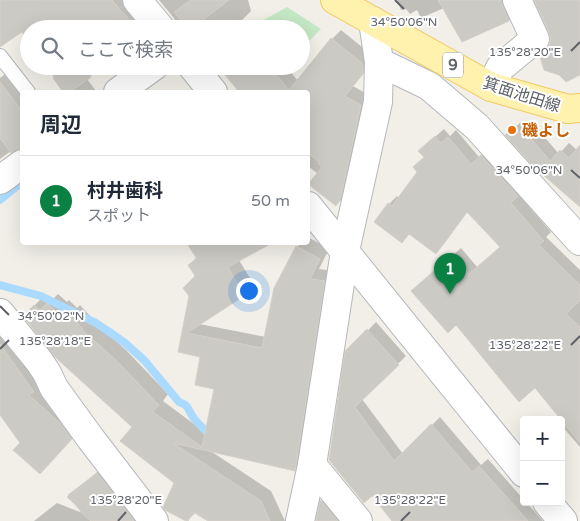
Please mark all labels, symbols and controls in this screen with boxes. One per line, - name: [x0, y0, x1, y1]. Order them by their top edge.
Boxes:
- text: 34°50'06"N: [371, 15, 438, 29]
- search box: [20, 20, 310, 75]
- icon: search: [38, 34, 66, 62]
- text: ここで検索: [78, 39, 173, 61]
- text: 135°28'20"E: [489, 45, 561, 59]
- road number: 9: [443, 52, 463, 78]
- street label: 箕面池田線: [481, 73, 563, 117]
- text: 周辺: [40, 113, 82, 138]
- place label: 磯よし: [522, 121, 570, 141]
- marker: 磯よし: [506, 124, 518, 136]
- text: 34°50'06"N: [496, 163, 563, 177]
- text: 村井歯科: [87, 180, 163, 202]
- text: 1: [51, 191, 61, 211]
- text: 50 m: [251, 191, 290, 211]
- text: スポット: [87, 206, 151, 226]
- pin: 1: [434, 253, 466, 294]
- your location: [236, 278, 262, 304]
- text: 34°50'02"N: [18, 309, 85, 323]
- text: 135°28'18"E: [19, 334, 91, 348]
- text: 135°28'22"E: [489, 338, 561, 352]
- map controls: [520, 416, 565, 506]
- button: +: [520, 416, 565, 461]
- button: −: [520, 461, 565, 506]
- text: 135°28'20"E: [90, 493, 162, 507]
- text: 135°28'22"E: [374, 493, 446, 507]

